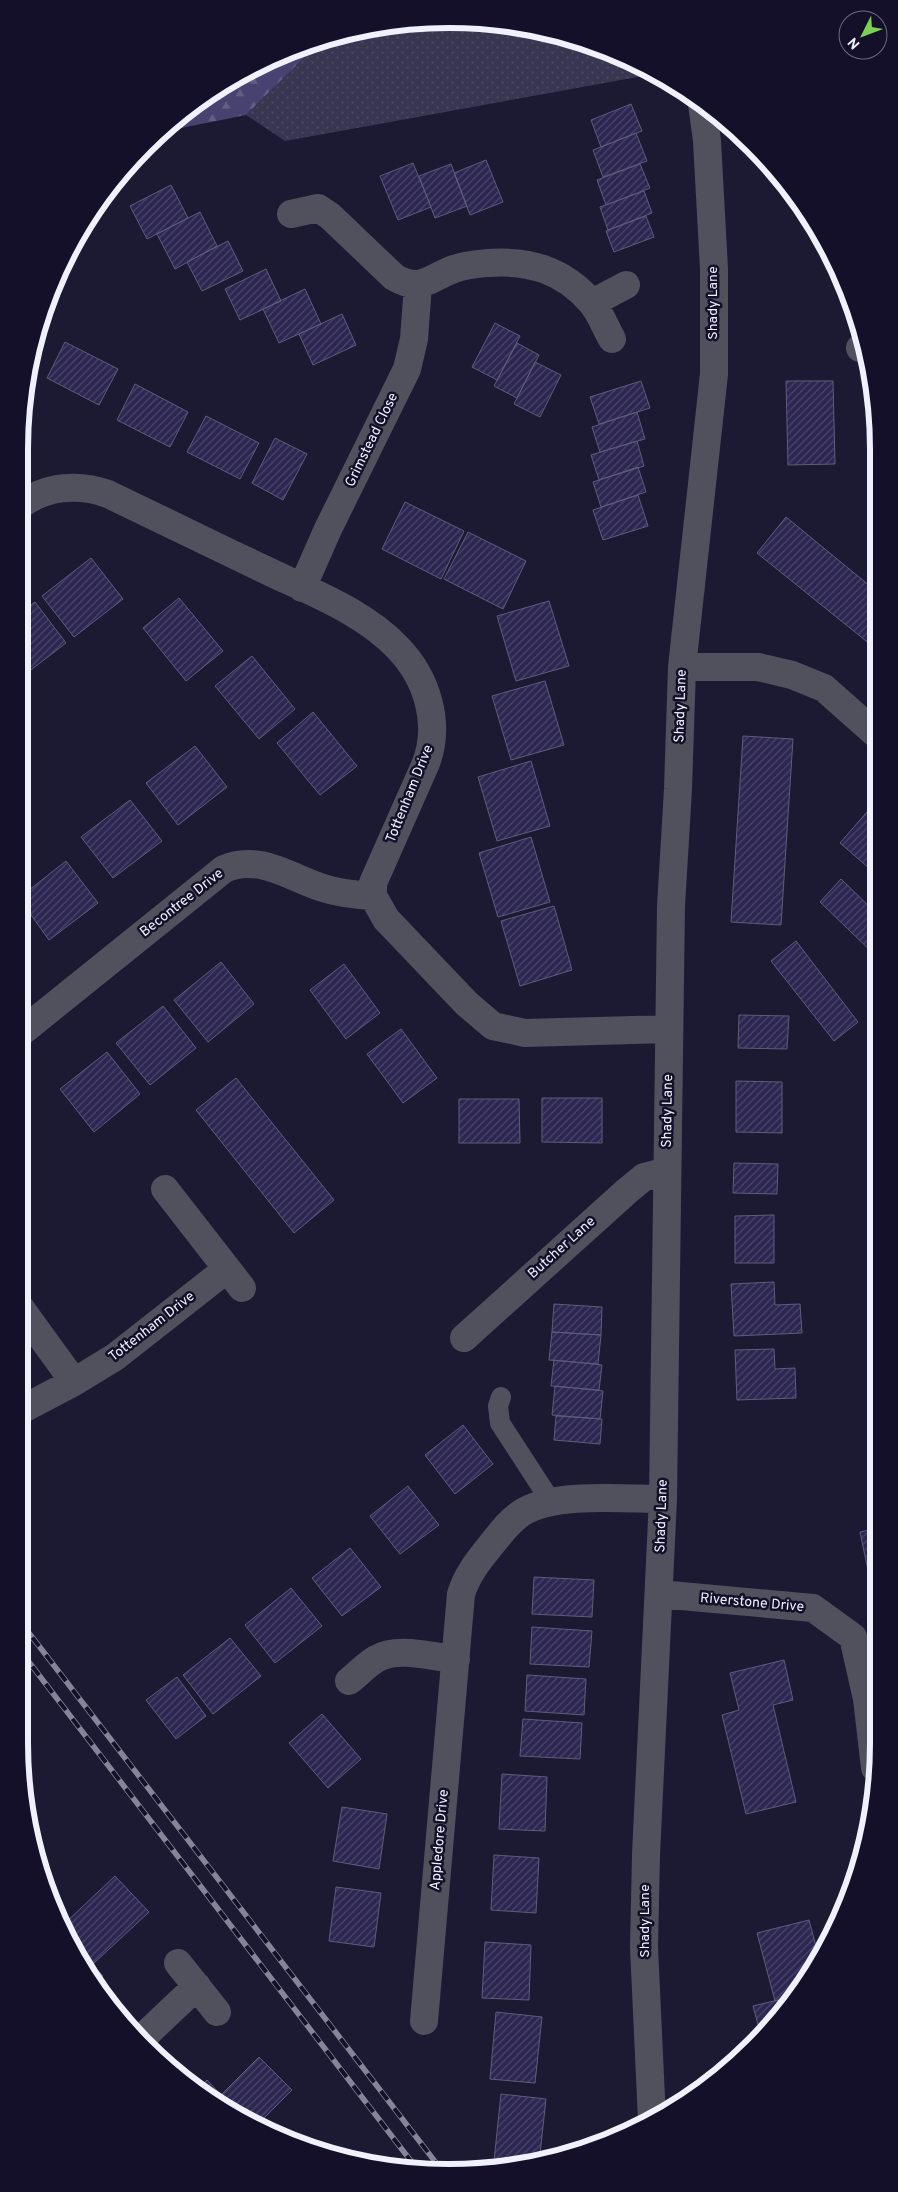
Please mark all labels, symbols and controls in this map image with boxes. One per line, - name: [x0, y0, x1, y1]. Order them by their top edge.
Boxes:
- north arrow: [838, 10, 888, 60]
- text: N: [845, 33, 864, 52]
- street label: Shady Lane: [705, 266, 722, 340]
- street label: Grimstead Close: [342, 390, 402, 490]
- street label: Shady Lane: [671, 669, 691, 743]
- street label: Tottenham Drive: [383, 743, 437, 845]
- street label: Becontree Drive: [137, 865, 227, 941]
- street label: Shady Lane: [659, 1074, 677, 1148]
- street label: Butcher Lane: [525, 1213, 599, 1283]
- street label: Tottenham Drive: [106, 1288, 198, 1366]
- street label: Shady Lane: [652, 1479, 672, 1553]
- street label: Riverstone Drive: [699, 1590, 805, 1616]
- street label: Appledore Drive: [427, 1789, 453, 1891]
- street label: Shady Lane: [637, 1884, 654, 1958]

